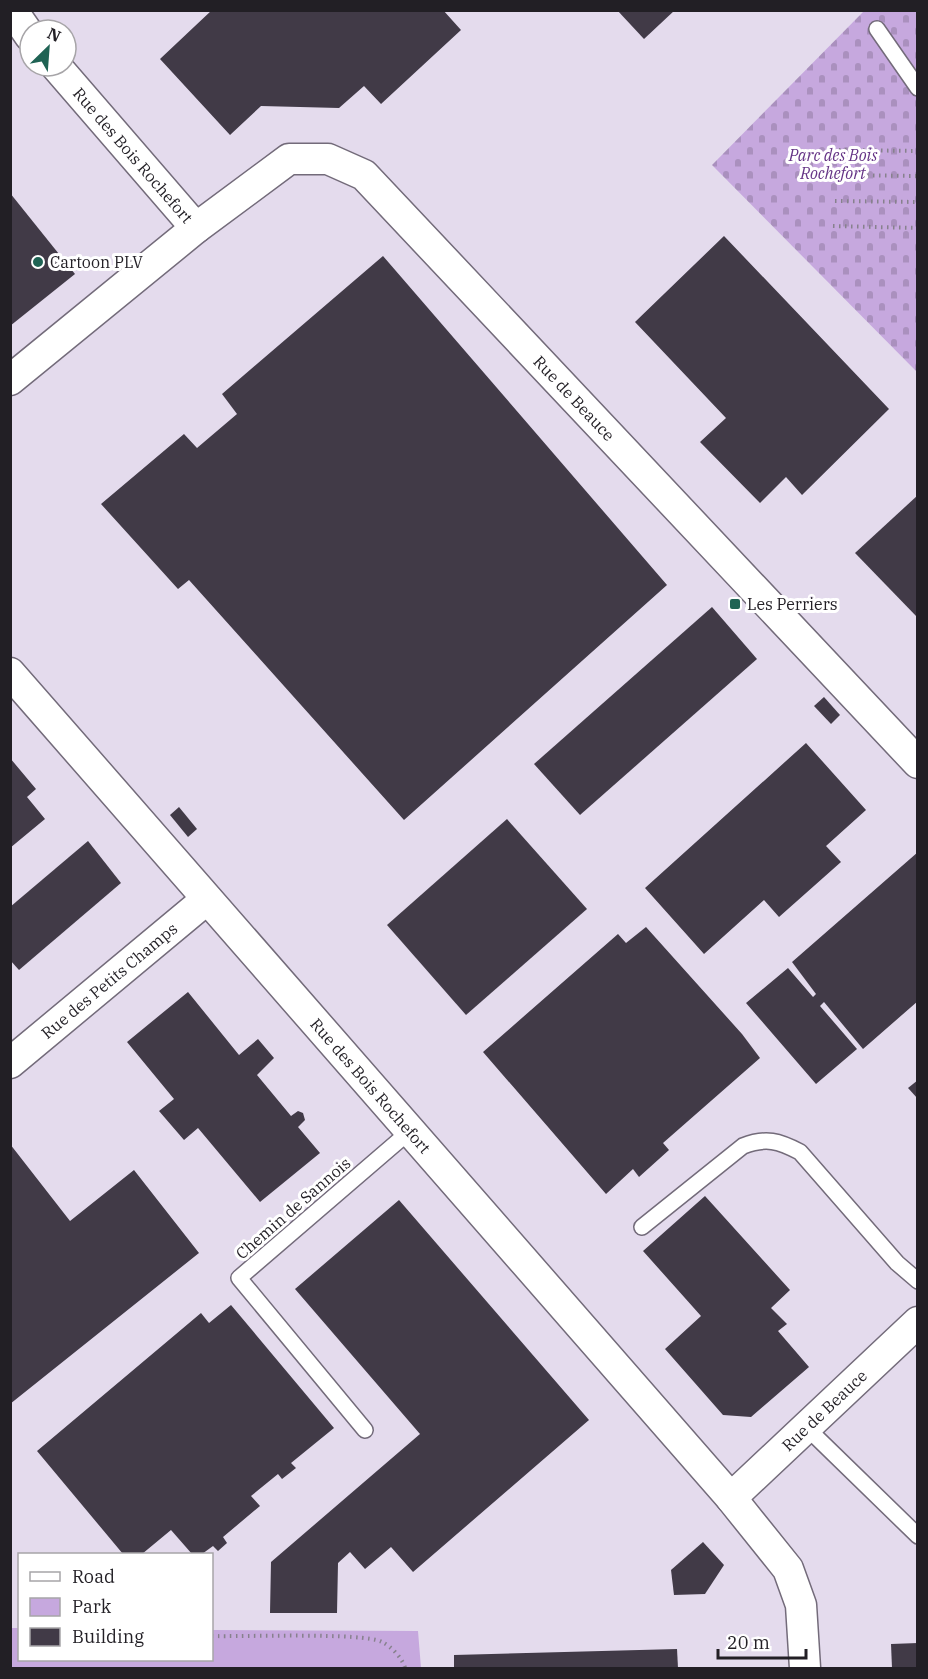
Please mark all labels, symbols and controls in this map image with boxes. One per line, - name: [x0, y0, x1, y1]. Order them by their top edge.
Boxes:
- north arrow: [18, 18, 78, 78]
- text: N: [44, 23, 64, 46]
- street label: Rue des Bois Rochefort: [69, 83, 197, 228]
- park label: Parc des Bois Rochefort: [788, 145, 877, 183]
- place label: Cartoon PLV: [50, 252, 143, 272]
- marker: Cartoon PLV: [31, 255, 45, 269]
- street label: Rue de Beauce: [529, 351, 619, 445]
- place label: Les Perriers: [747, 594, 838, 614]
- marker: Les Perriers: [728, 597, 742, 611]
- street label: Rue des Petits Champs: [37, 918, 181, 1043]
- street label: Rue des Bois Rochefort: [306, 1014, 435, 1158]
- street label: Chemin de Sannois: [231, 1153, 355, 1263]
- street label: Rue de Beauce: [777, 1365, 871, 1455]
- legend: [18, 1553, 213, 1661]
- text: Road: [72, 1565, 115, 1588]
- text: Park: [72, 1595, 112, 1618]
- scale bar: [718, 1622, 806, 1660]
- text: Building: [72, 1625, 144, 1648]
- text: 20 m: [727, 1631, 770, 1654]

